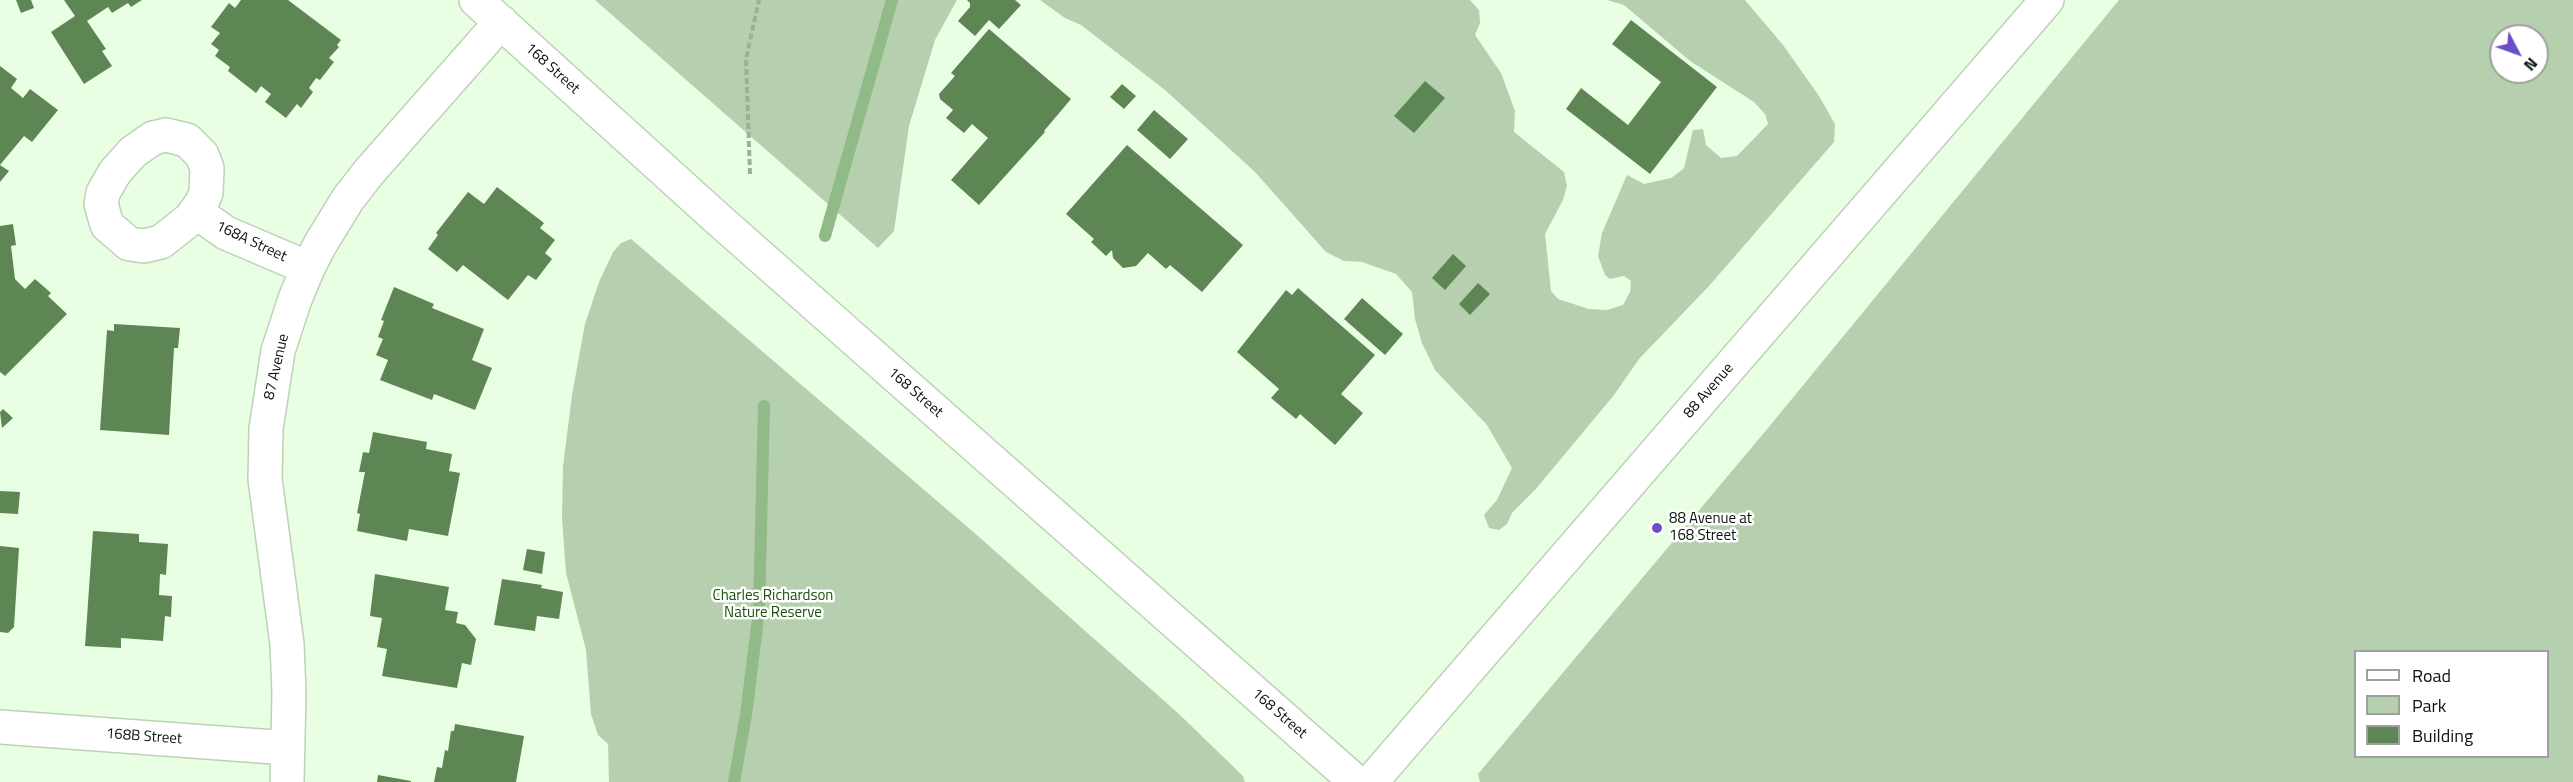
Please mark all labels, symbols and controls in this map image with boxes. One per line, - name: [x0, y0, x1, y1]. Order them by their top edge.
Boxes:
- north arrow: [2489, 24, 2549, 84]
- street label: 168 Street: [521, 40, 583, 98]
- text: N: [2518, 52, 2544, 77]
- street label: 168A Street: [213, 218, 289, 266]
- street label: 87 Avenue: [261, 332, 293, 402]
- street label: 88 Avenue: [1680, 360, 1738, 422]
- street label: 168 Street: [884, 364, 946, 422]
- place label: 88 Avenue at 168 Street: [1669, 510, 1752, 545]
- marker: 88 Avenue at 168 Street: [1650, 521, 1664, 535]
- park label: Charles Richardson Nature Reserve: [713, 587, 833, 622]
- legend: [2354, 650, 2549, 758]
- text: Road: [2412, 662, 2451, 689]
- street label: 168 Street: [1248, 685, 1310, 743]
- text: Park: [2412, 692, 2446, 719]
- text: Building: [2412, 722, 2473, 749]
- street label: 168B Street: [105, 725, 183, 749]

